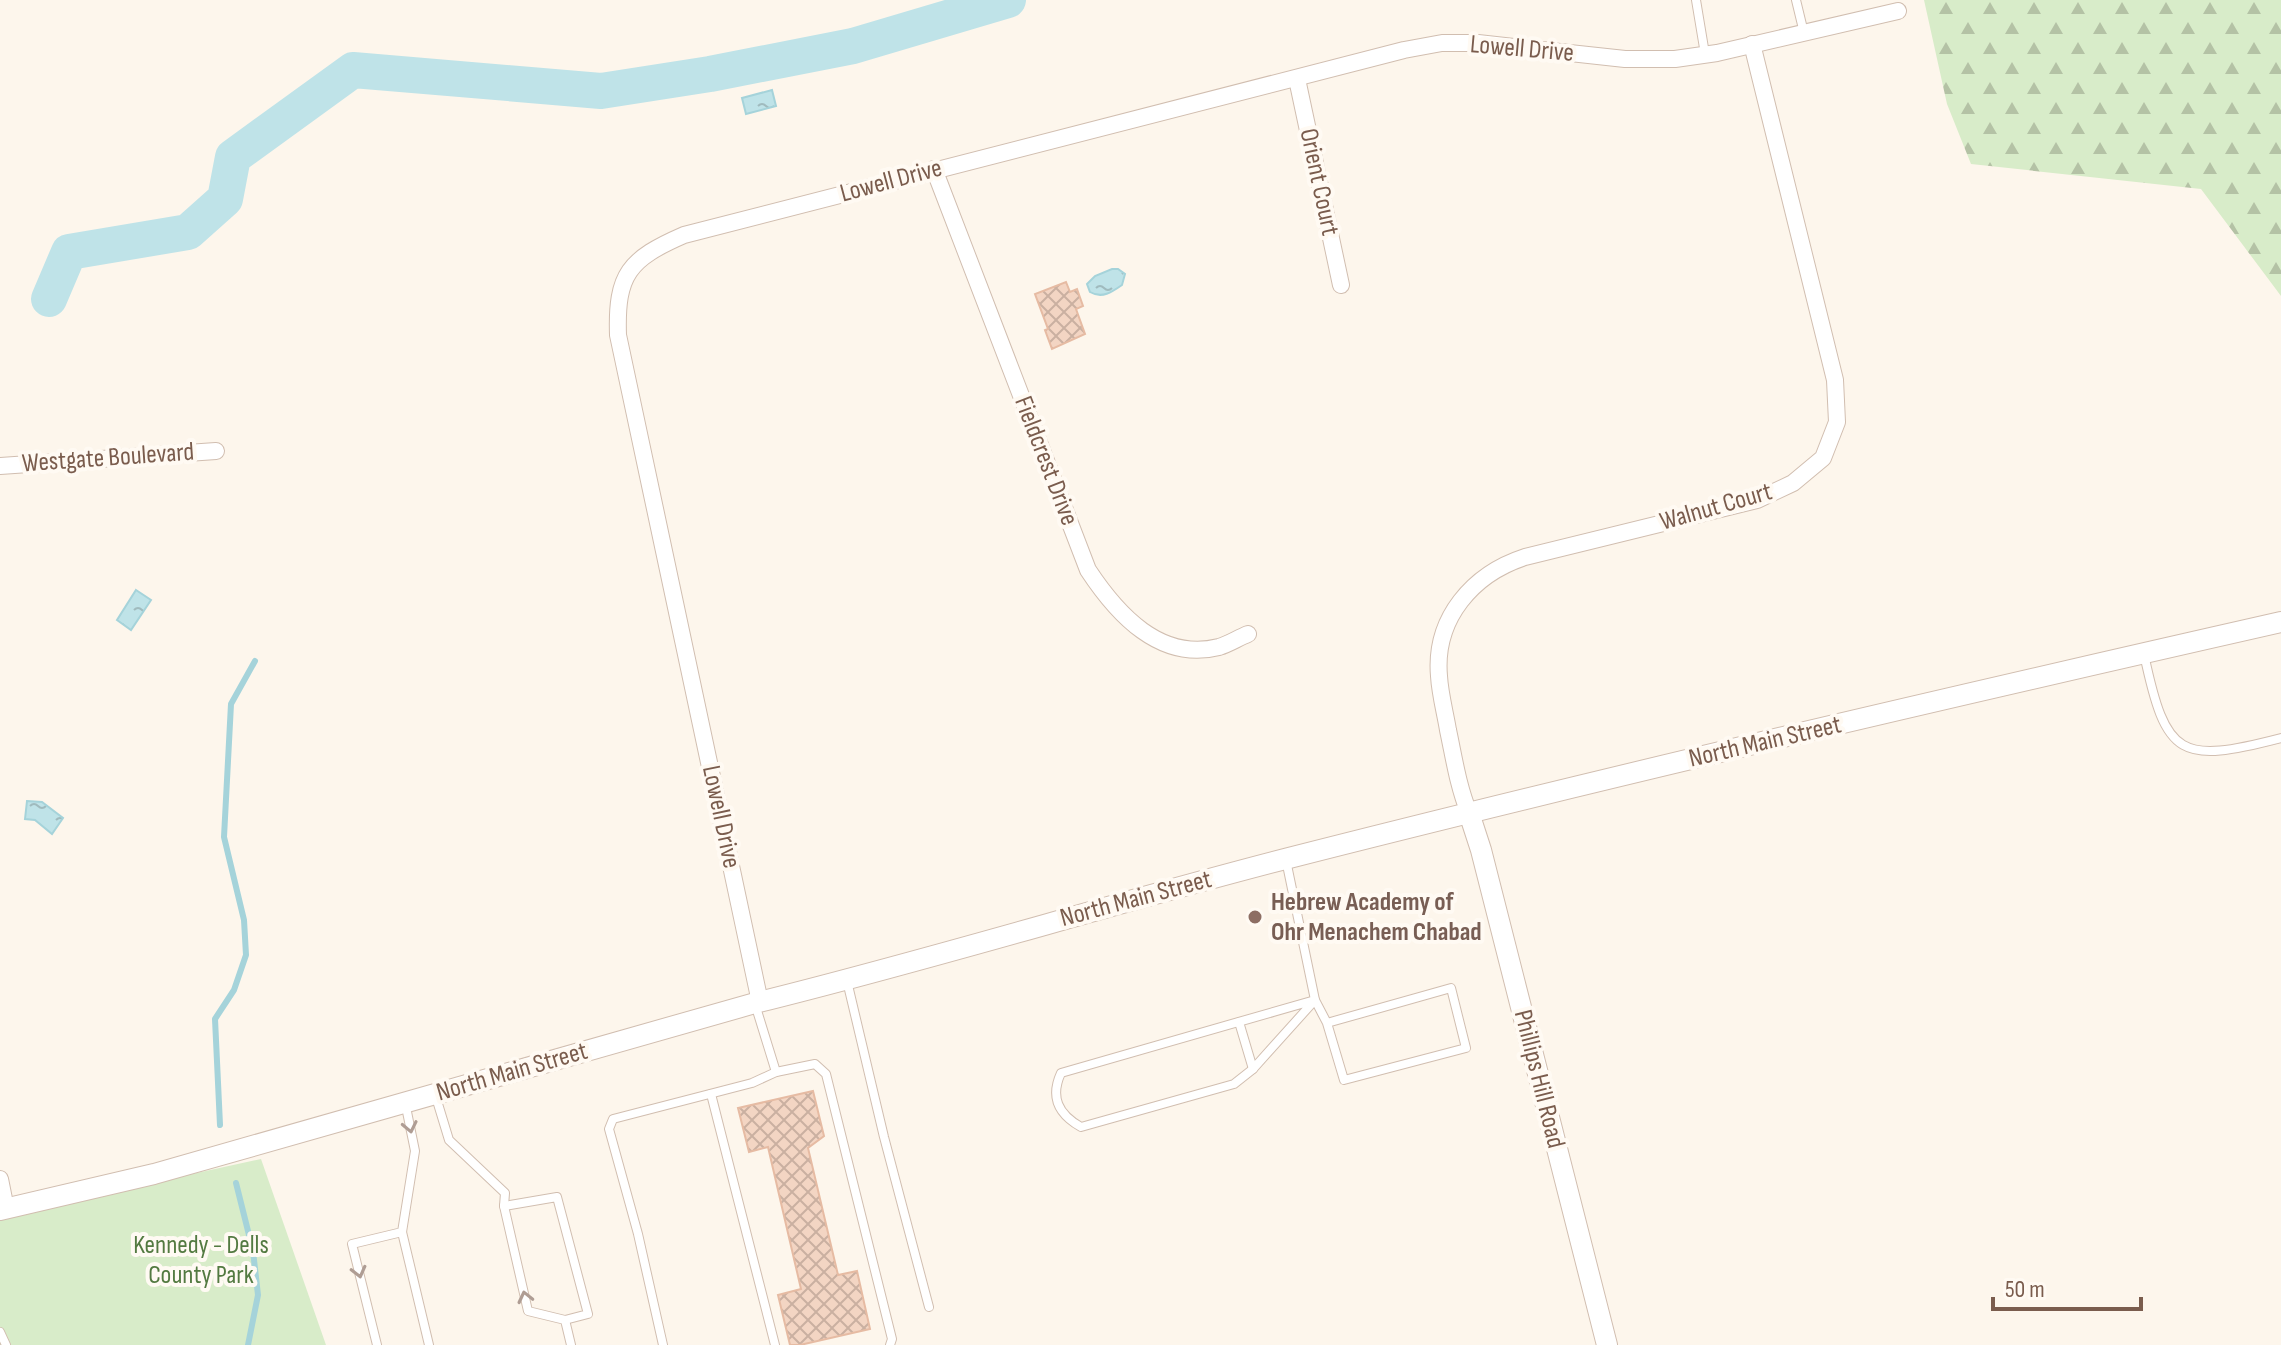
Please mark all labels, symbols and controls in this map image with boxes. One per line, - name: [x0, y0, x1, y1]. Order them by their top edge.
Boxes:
- street label: Lowell Drive: [1469, 29, 1575, 69]
- street label: Orient Court: [1293, 126, 1345, 238]
- street label: Lowell Drive: [837, 153, 945, 209]
- street label: Fieldcrest Drive: [1007, 392, 1085, 530]
- street label: Westgate Boulevard: [21, 437, 195, 479]
- street label: Walnut Court: [1657, 476, 1776, 538]
- street label: North Main Street: [1686, 709, 1844, 775]
- street label: Lowell Drive: [695, 763, 747, 871]
- street label: North Main Street: [1057, 864, 1215, 934]
- place label: Hebrew Academy of Ohr Menachem Chabad: [1271, 887, 1482, 948]
- marker: Hebrew Academy of Ohr Menachem Chabad: [1246, 908, 1264, 926]
- street label: Phillips Hill Road: [1507, 1007, 1571, 1151]
- street label: North Main Street: [433, 1036, 591, 1108]
- one-way arrow: [401, 1119, 418, 1133]
- park label: Kennedy - Dells County Park: [133, 1230, 269, 1291]
- scale bar: [1993, 1261, 2141, 1311]
- one-way arrow: [350, 1264, 367, 1278]
- text: 50 m: [2005, 1275, 2045, 1304]
- one-way arrow: [517, 1291, 534, 1304]

